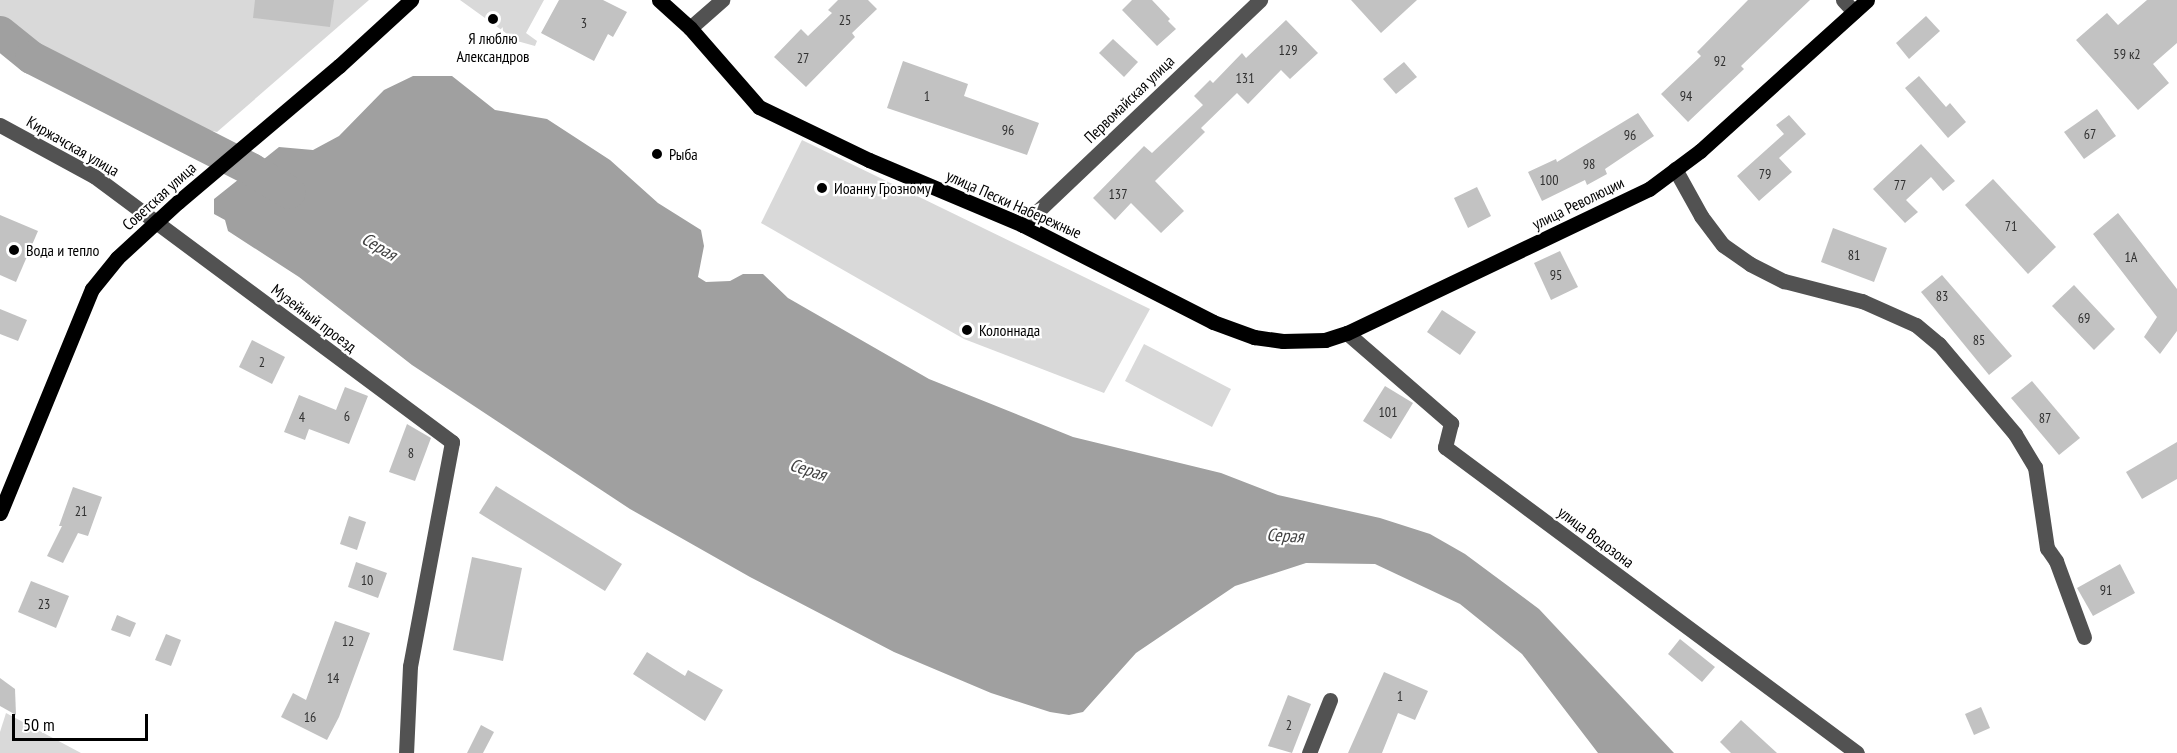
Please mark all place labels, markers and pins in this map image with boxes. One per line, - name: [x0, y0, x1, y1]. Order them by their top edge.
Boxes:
- marker: Я люблю Александров: [486, 12, 500, 26]
- place label: Я люблю Александров: [456, 28, 530, 66]
- place label: Рыба: [669, 144, 698, 164]
- marker: Рыба: [650, 147, 664, 161]
- place label: Иоанну Грозному: [834, 178, 931, 198]
- marker: Иоанну Грозному: [815, 181, 829, 195]
- place label: Вода и тепло: [26, 240, 100, 260]
- marker: Вода и тепло: [7, 243, 21, 257]
- place label: Колоннада: [979, 320, 1040, 340]
- marker: Колоннада: [960, 323, 974, 337]

